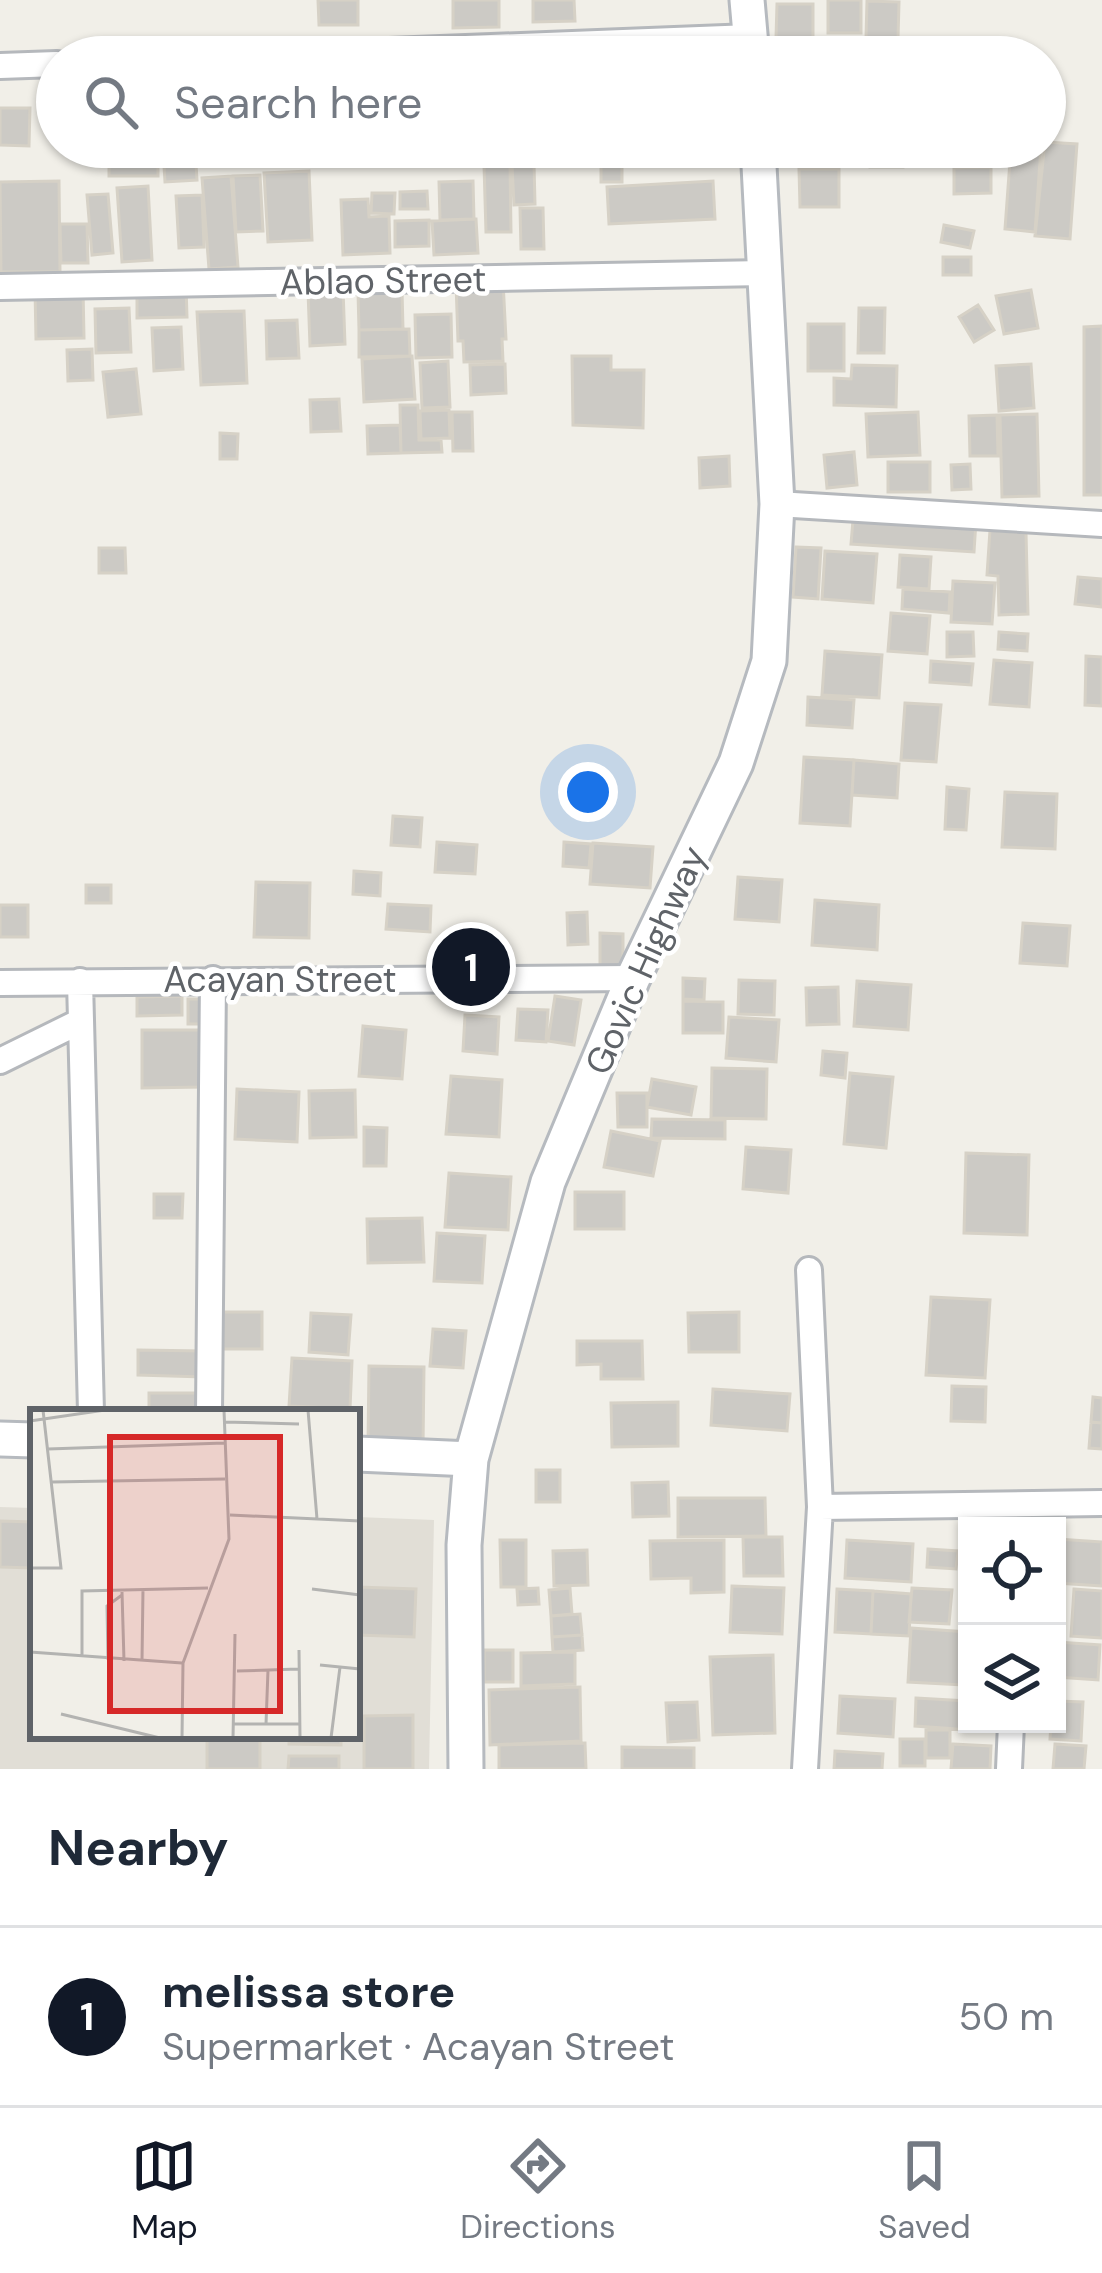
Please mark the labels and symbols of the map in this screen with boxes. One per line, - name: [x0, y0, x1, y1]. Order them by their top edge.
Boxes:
- street label: Ablao Street: [279, 255, 487, 306]
- your location: [558, 762, 618, 822]
- street label: Govic Highway: [574, 839, 717, 1082]
- pin: 1: [432, 922, 510, 1012]
- street label: Acayan Street: [163, 956, 397, 1003]
- inset map: [30, 1409, 360, 1739]

